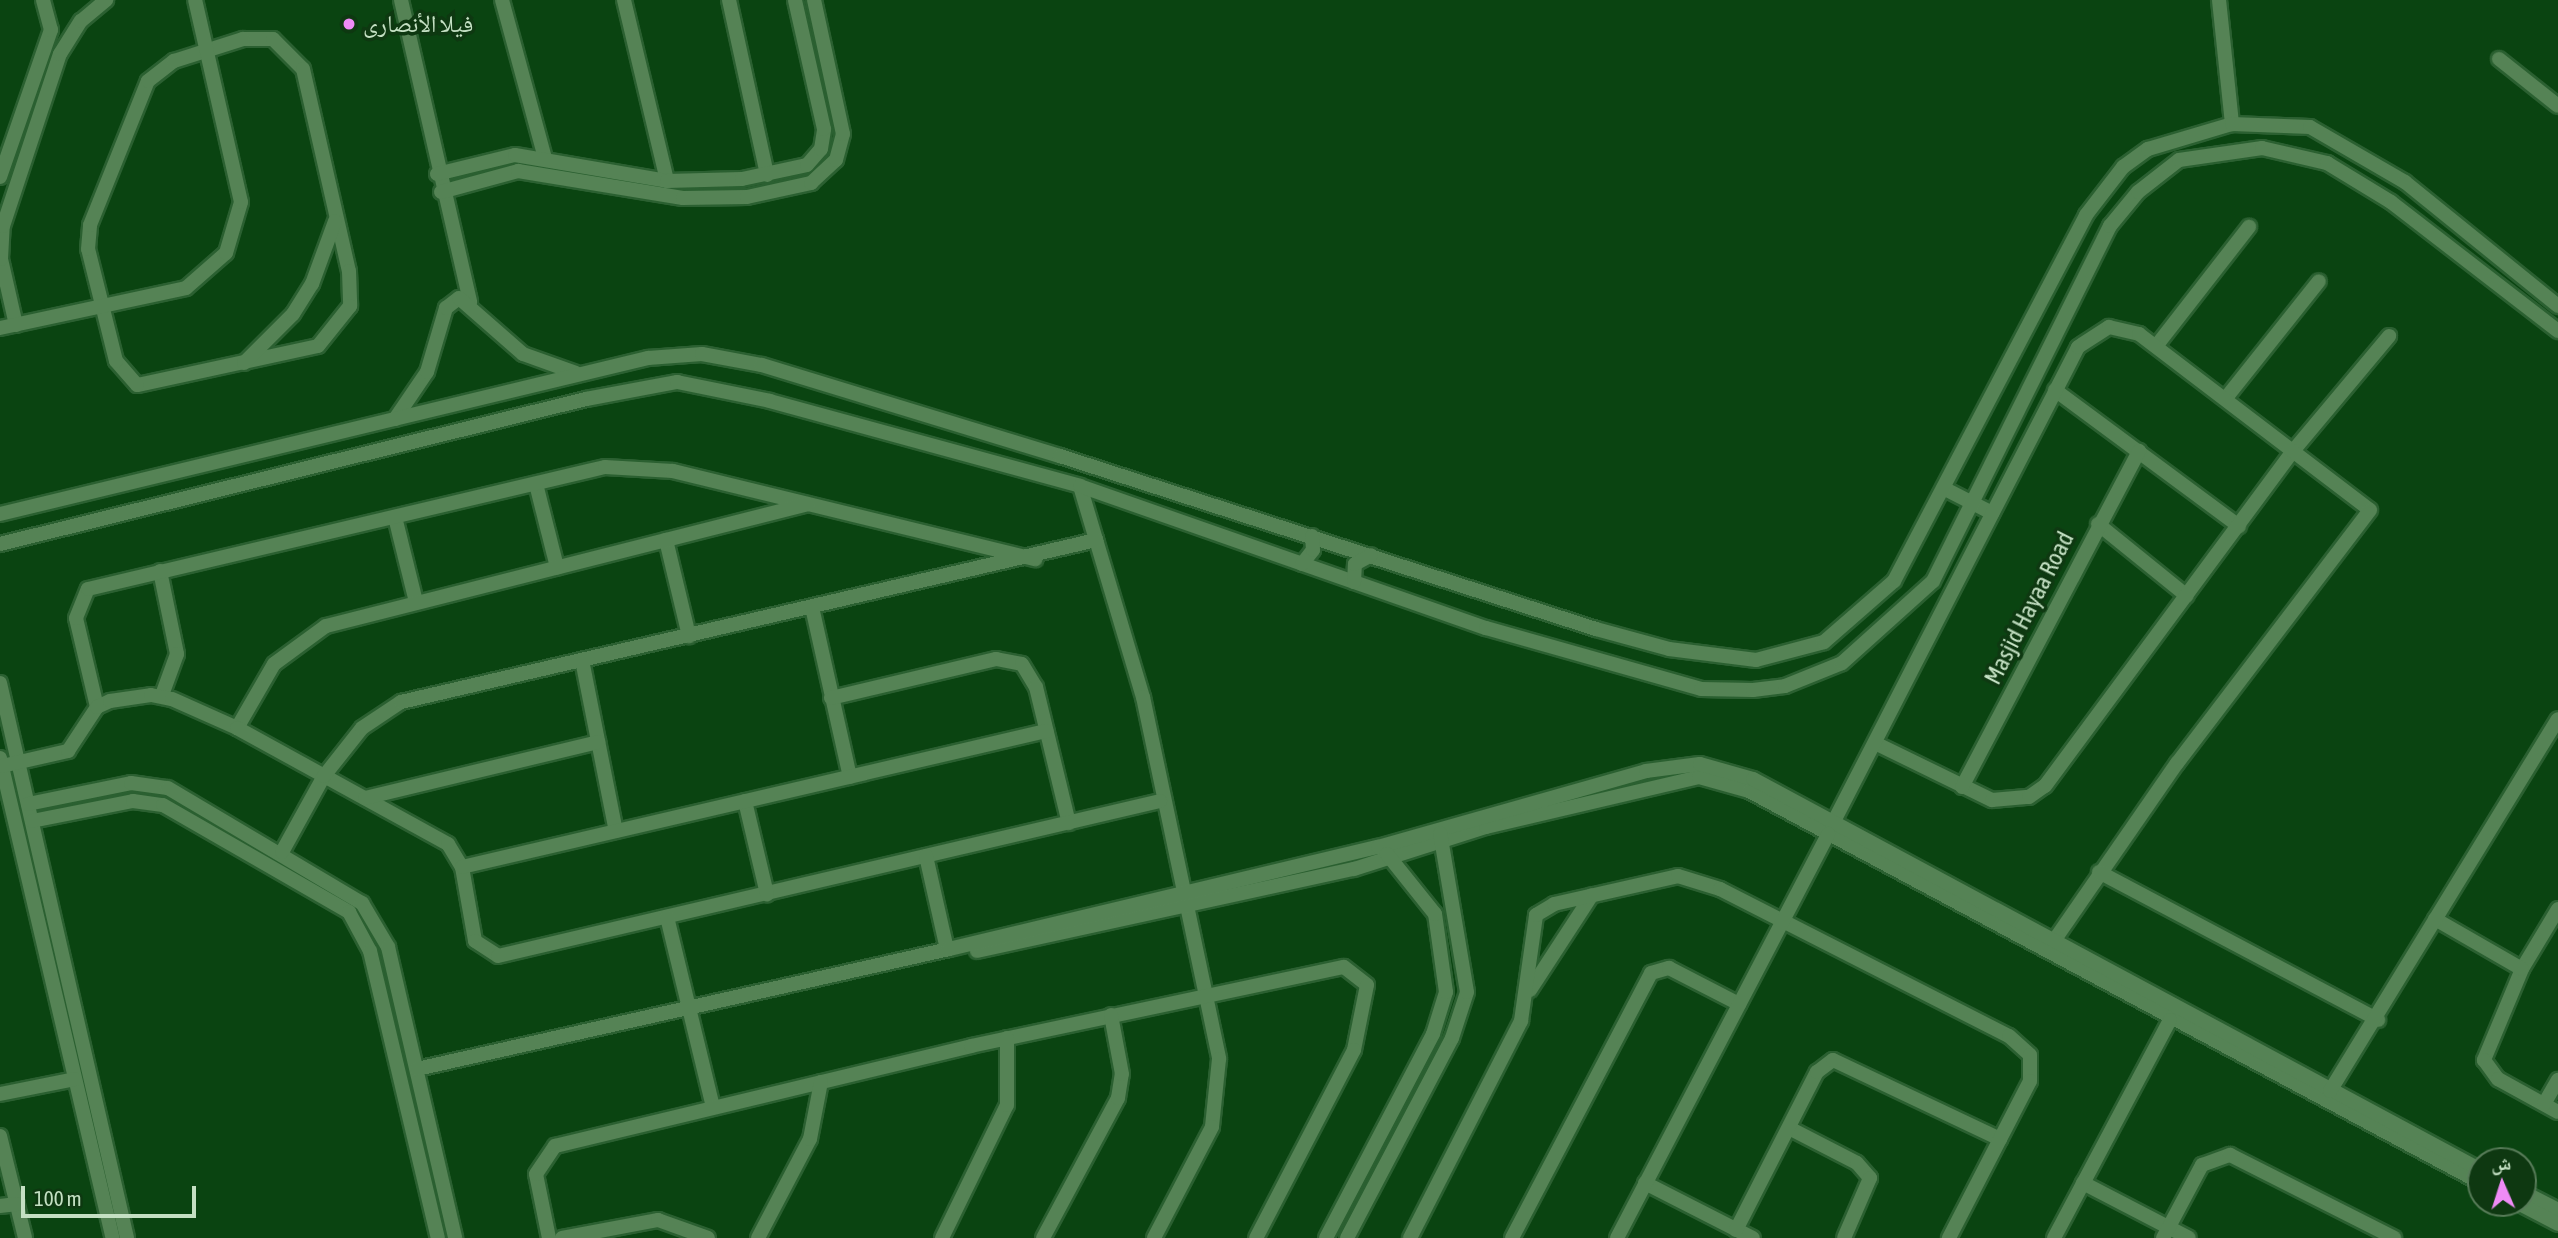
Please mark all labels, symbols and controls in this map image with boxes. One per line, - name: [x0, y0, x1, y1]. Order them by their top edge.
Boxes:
- place label: فيلا الأنصارى: [363, 10, 473, 38]
- marker: فيلا الأنصارى: [341, 16, 357, 32]
- street label: Masjid Hayaa Road: [1978, 527, 2080, 689]
- north arrow: [2467, 1147, 2537, 1217]
- text: ش: [2490, 1152, 2512, 1175]
- scale bar: [24, 1172, 200, 1216]
- text: 100 m: [34, 1186, 82, 1210]

